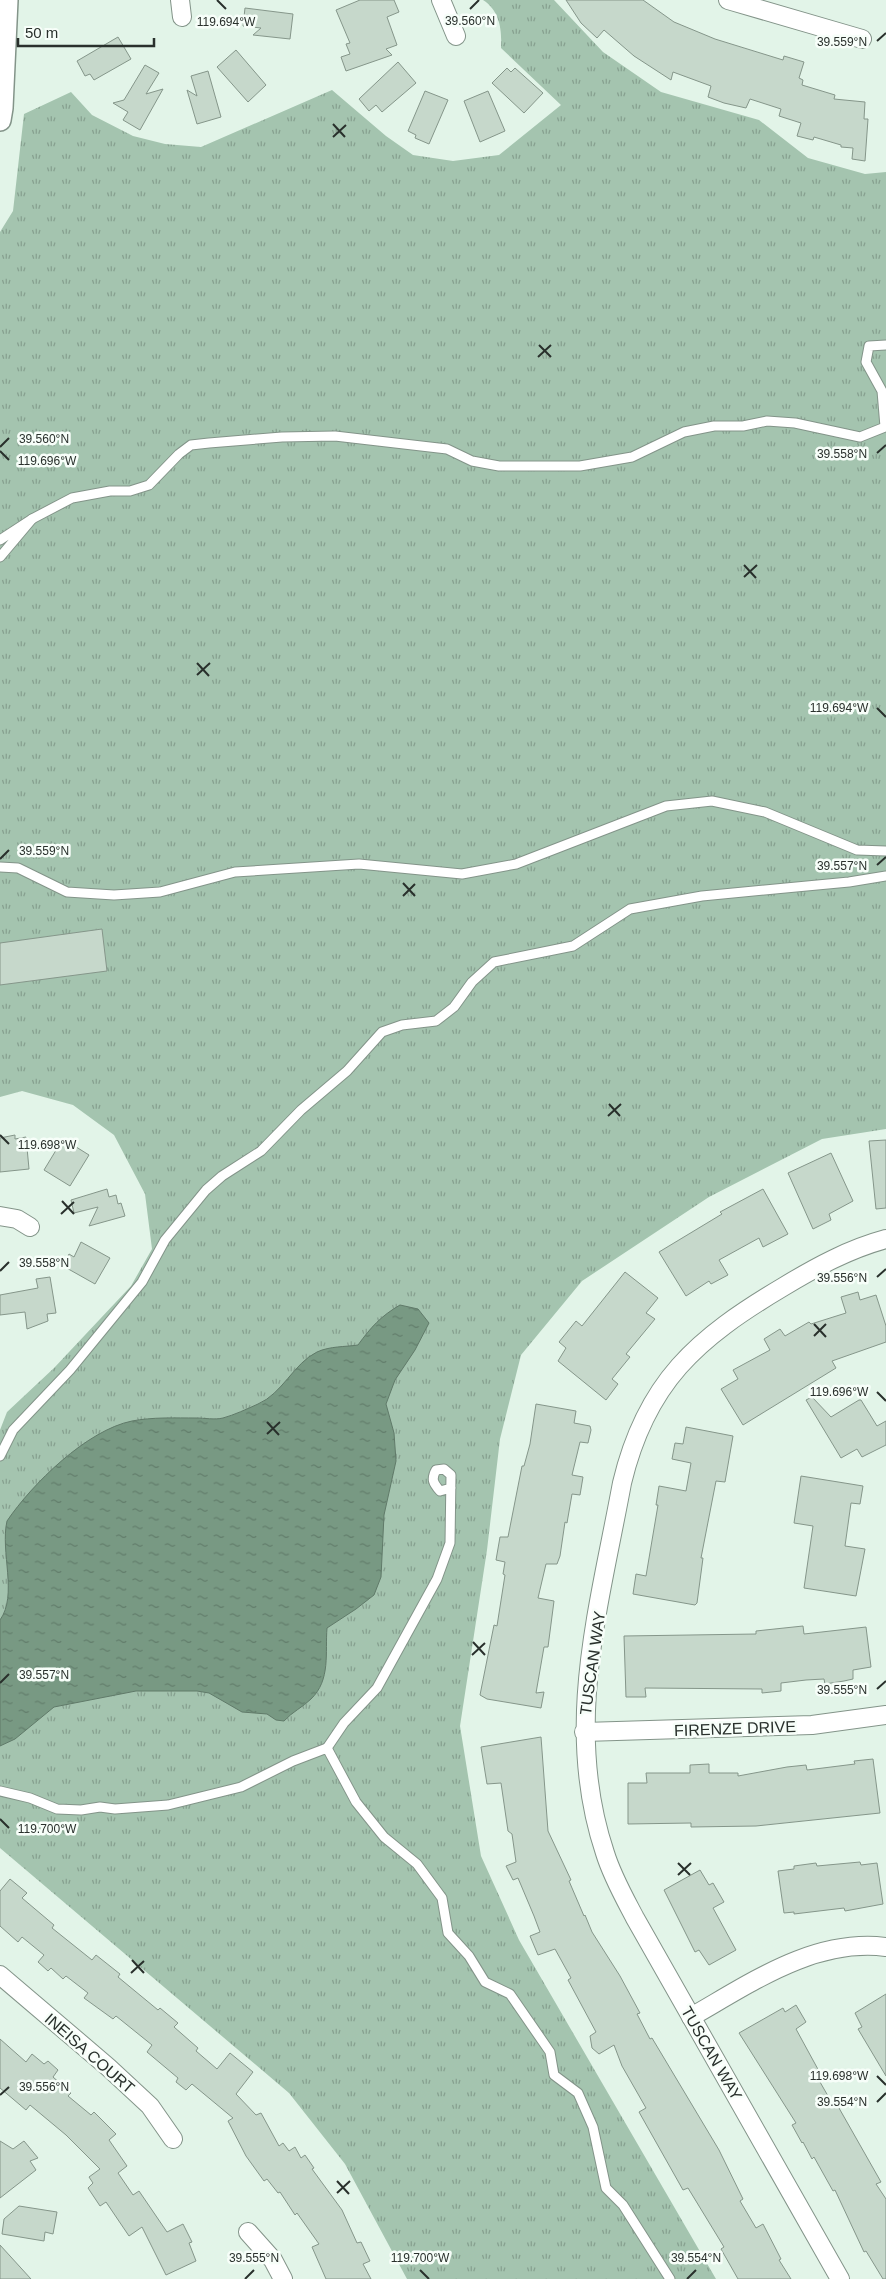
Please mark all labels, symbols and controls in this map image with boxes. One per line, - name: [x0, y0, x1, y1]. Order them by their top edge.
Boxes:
- text: 39.560°N: [445, 14, 495, 28]
- scale bar: [18, 15, 154, 47]
- text: 119.694°W: [197, 15, 256, 29]
- text: 50 m: [25, 24, 58, 41]
- text: 39.559°N: [817, 35, 867, 49]
- text: 39.560°N: [19, 432, 69, 446]
- text: 39.558°N: [817, 447, 867, 461]
- text: 119.696°W: [18, 454, 77, 468]
- text: 119.694°W: [810, 701, 869, 715]
- text: 39.559°N: [19, 844, 69, 858]
- text: 39.557°N: [817, 859, 867, 873]
- text: 119.698°W: [18, 1138, 77, 1152]
- text: 39.558°N: [19, 1256, 69, 1270]
- text: 39.556°N: [817, 1271, 867, 1285]
- text: 119.696°W: [810, 1385, 869, 1399]
- street label: TUSCAN WAY: [577, 1610, 608, 1716]
- text: 39.557°N: [19, 1668, 69, 1682]
- text: 39.555°N: [817, 1683, 867, 1697]
- street label: FIRENZE DRIVE: [674, 1718, 796, 1739]
- text: 119.700°W: [18, 1822, 77, 1836]
- street label: TUSCAN WAY: [678, 2004, 745, 2103]
- street label: INEISA COURT: [42, 2010, 138, 2097]
- text: 119.698°W: [810, 2069, 869, 2083]
- text: 39.556°N: [19, 2080, 69, 2094]
- text: 39.554°N: [817, 2095, 867, 2109]
- text: 39.555°N: [229, 2251, 279, 2265]
- text: 119.700°W: [391, 2251, 450, 2265]
- text: 39.554°N: [671, 2251, 721, 2265]

